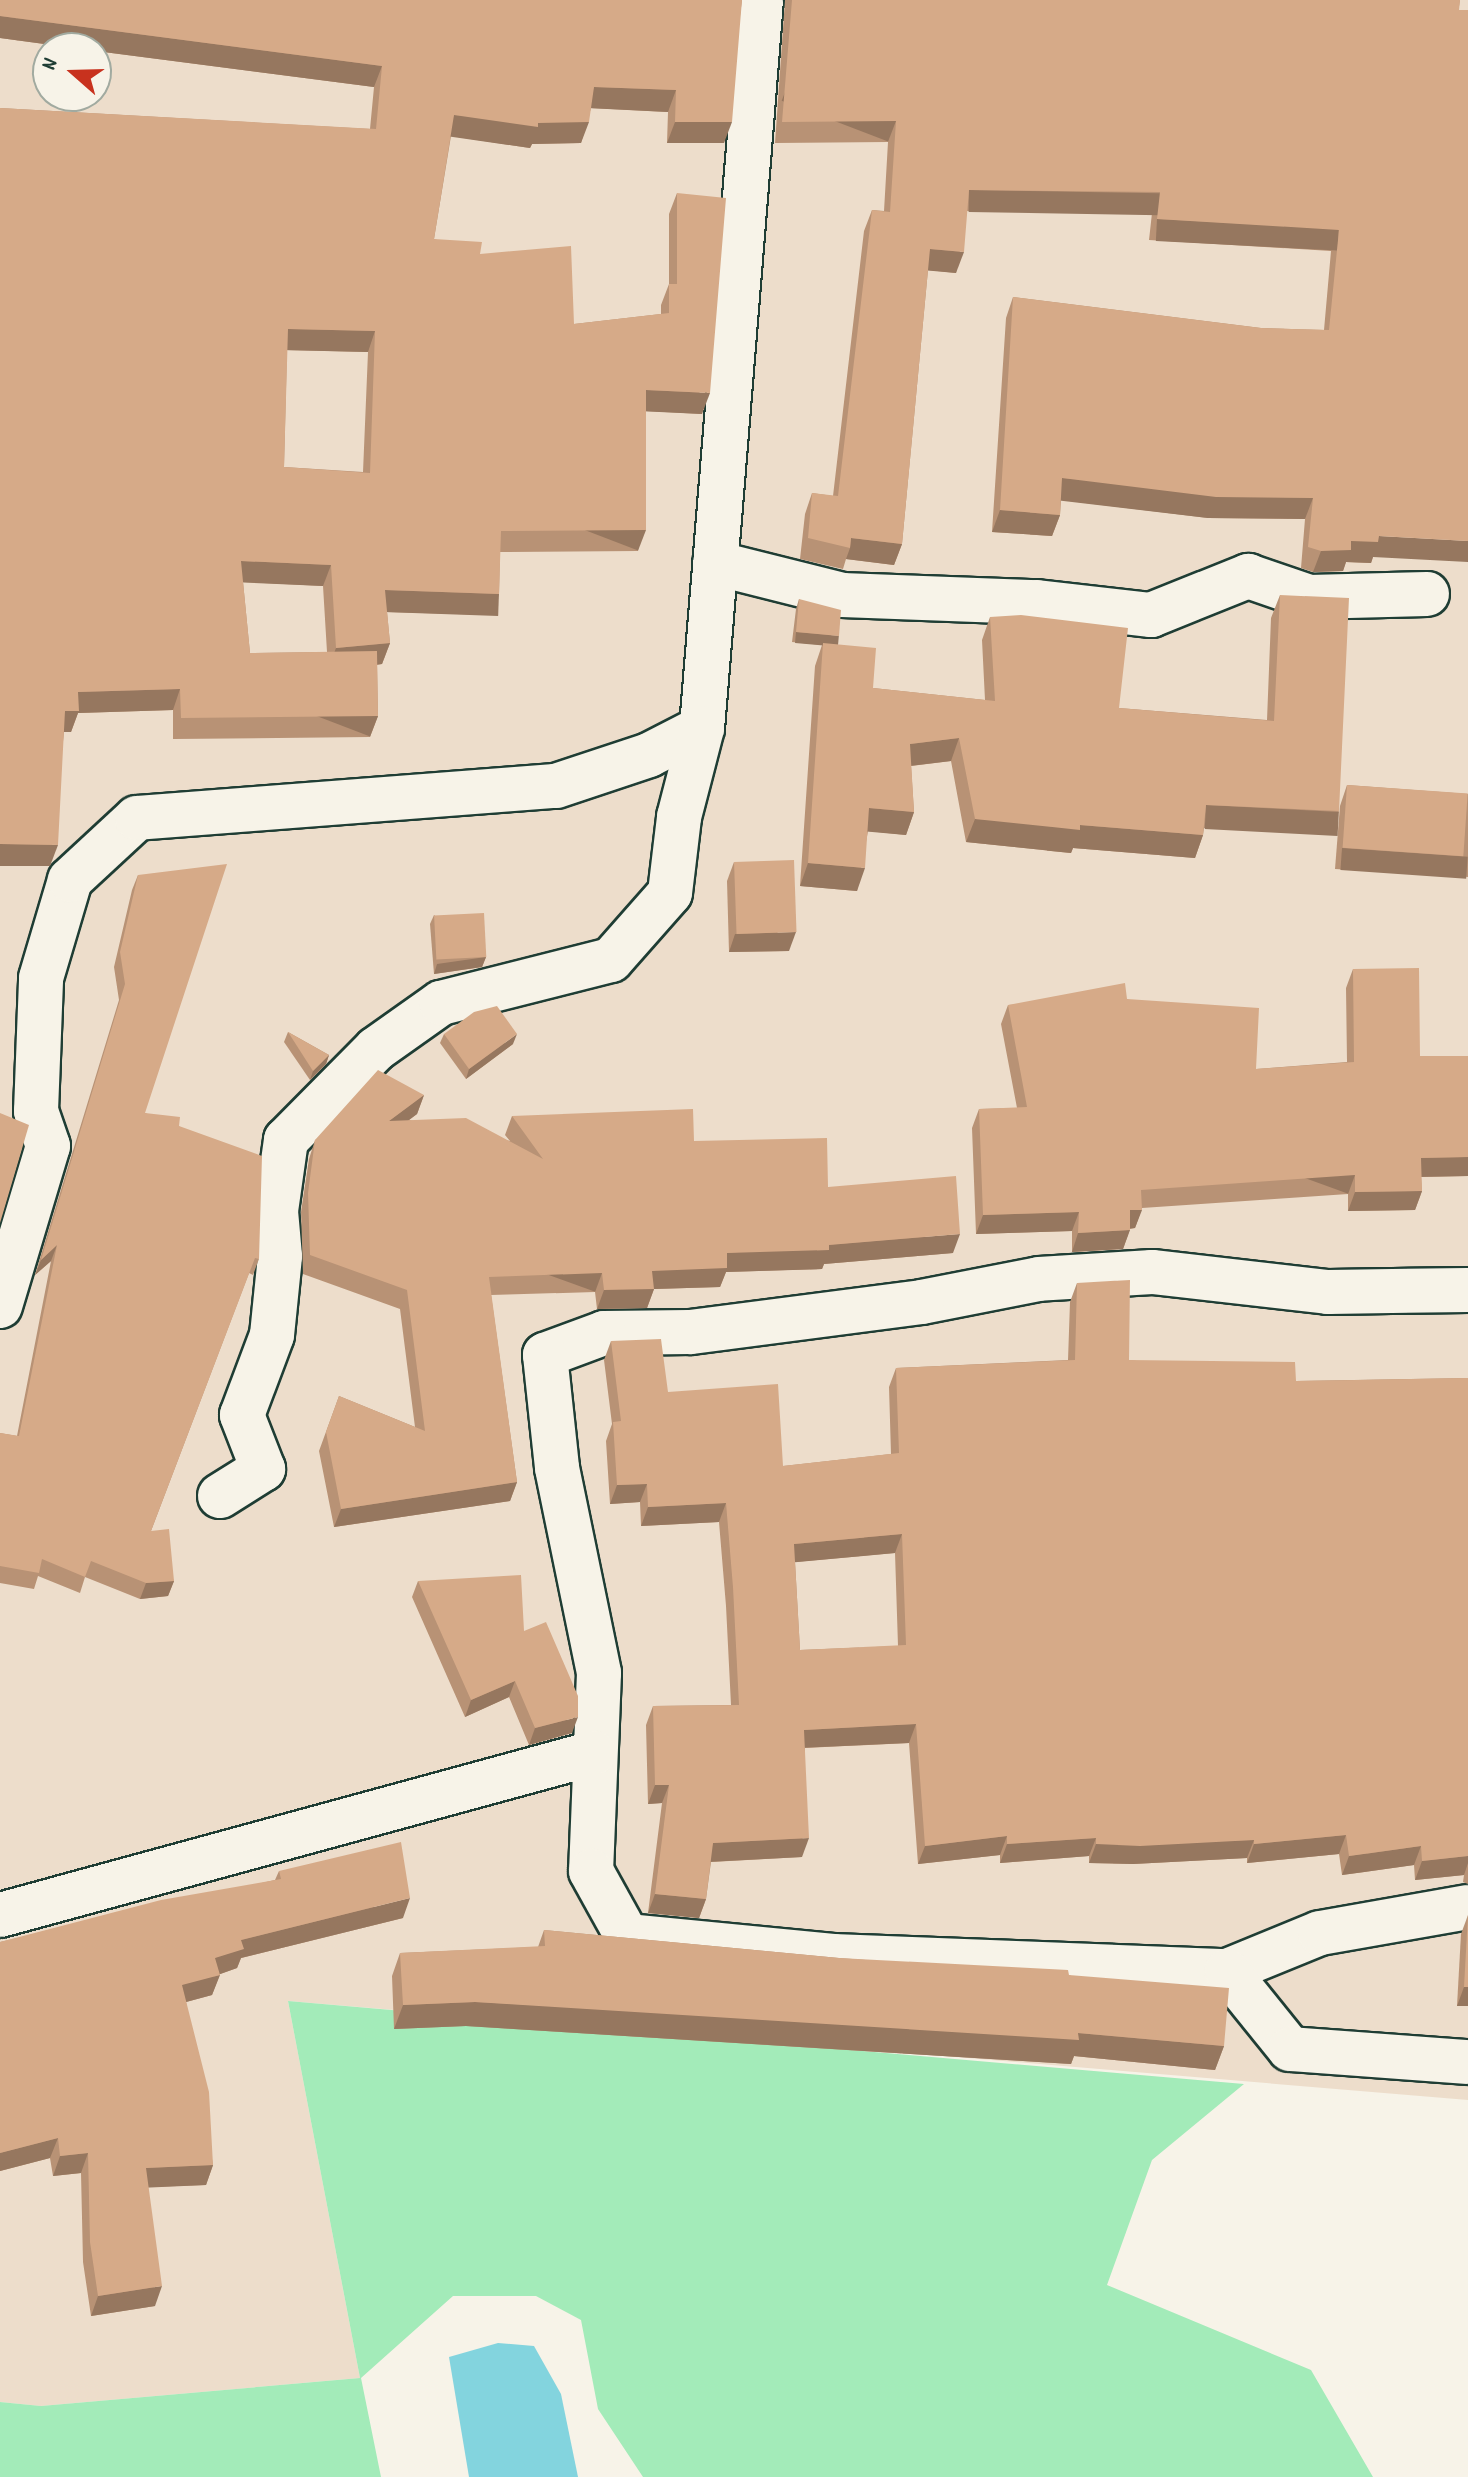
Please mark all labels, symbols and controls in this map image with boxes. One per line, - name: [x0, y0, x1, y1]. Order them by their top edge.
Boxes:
- north arrow: [32, 32, 112, 112]
- text: N: [34, 54, 67, 75]

